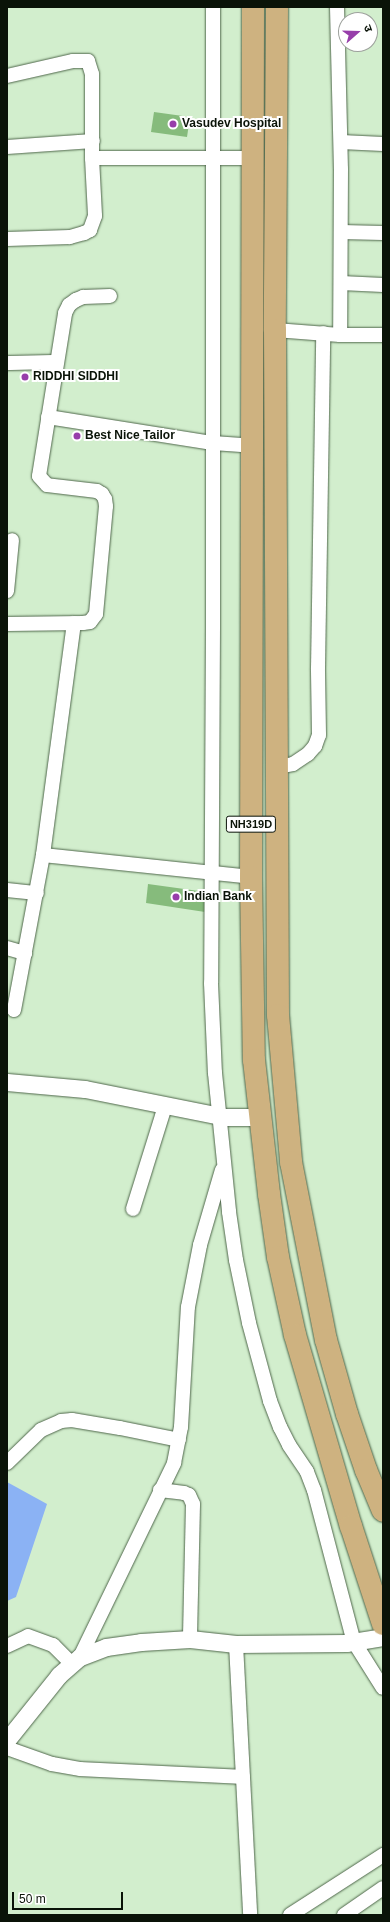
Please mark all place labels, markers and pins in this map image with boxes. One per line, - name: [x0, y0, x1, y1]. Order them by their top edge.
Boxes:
- place label: Vasudev Hospital: [182, 117, 281, 131]
- marker: Vasudev Hospital: [167, 118, 179, 130]
- place label: RIDDHI SIDDHI: [33, 370, 118, 384]
- marker: RIDDHI SIDDHI: [20, 372, 30, 382]
- place label: Best Nice Tailor: [85, 429, 175, 443]
- marker: Best Nice Tailor: [72, 431, 82, 441]
- place label: Indian Bank: [184, 890, 252, 904]
- marker: Indian Bank: [171, 892, 181, 902]

